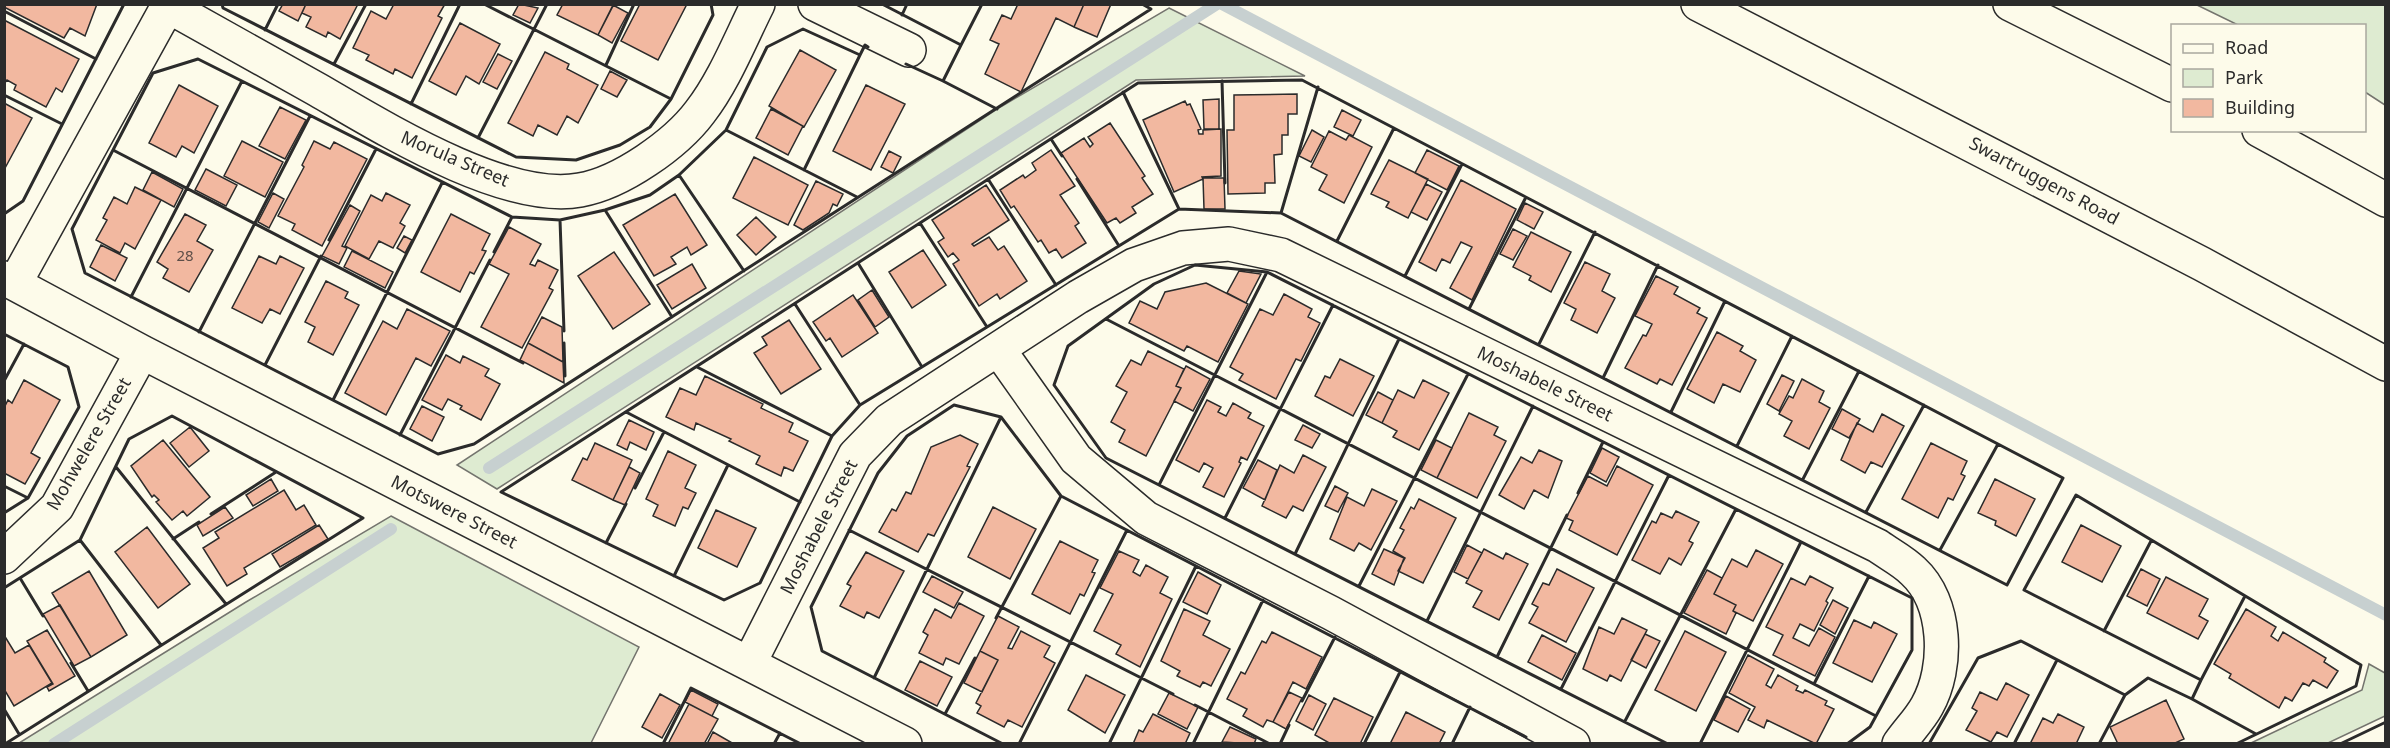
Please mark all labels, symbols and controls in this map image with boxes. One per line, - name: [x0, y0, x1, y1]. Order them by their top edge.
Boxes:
- legend: [2171, 24, 2366, 132]
- text: Road: [2225, 35, 2268, 59]
- text: Park: [2225, 65, 2263, 89]
- text: Building: [2225, 95, 2295, 119]
- street label: Morula Street: [398, 124, 514, 192]
- street label: Swartruggens Road: [1965, 130, 2124, 230]
- house number: 28: [176, 245, 194, 265]
- street label: Moshabele Street: [1474, 340, 1618, 427]
- street label: Mohwelere Street: [40, 372, 136, 514]
- street label: Moshabele Street: [774, 455, 863, 598]
- street label: Motswere Street: [387, 469, 522, 554]

